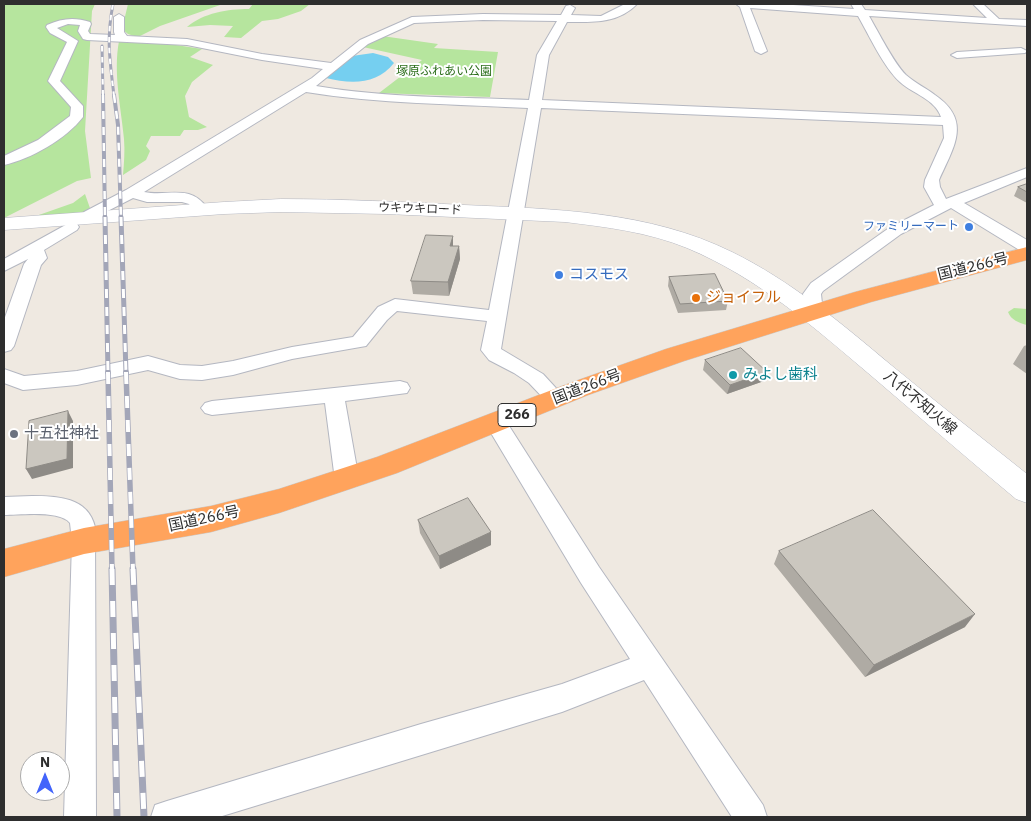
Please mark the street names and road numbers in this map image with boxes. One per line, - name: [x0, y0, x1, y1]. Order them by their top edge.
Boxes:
- street label: ウキウキロード: [378, 200, 462, 218]
- street label: 国道266号: [936, 250, 1010, 284]
- street label: 国道266号: [550, 366, 624, 408]
- street label: 八代不知火線: [880, 367, 960, 439]
- road number: 266: [498, 404, 536, 426]
- street label: 国道266号: [167, 503, 241, 535]

